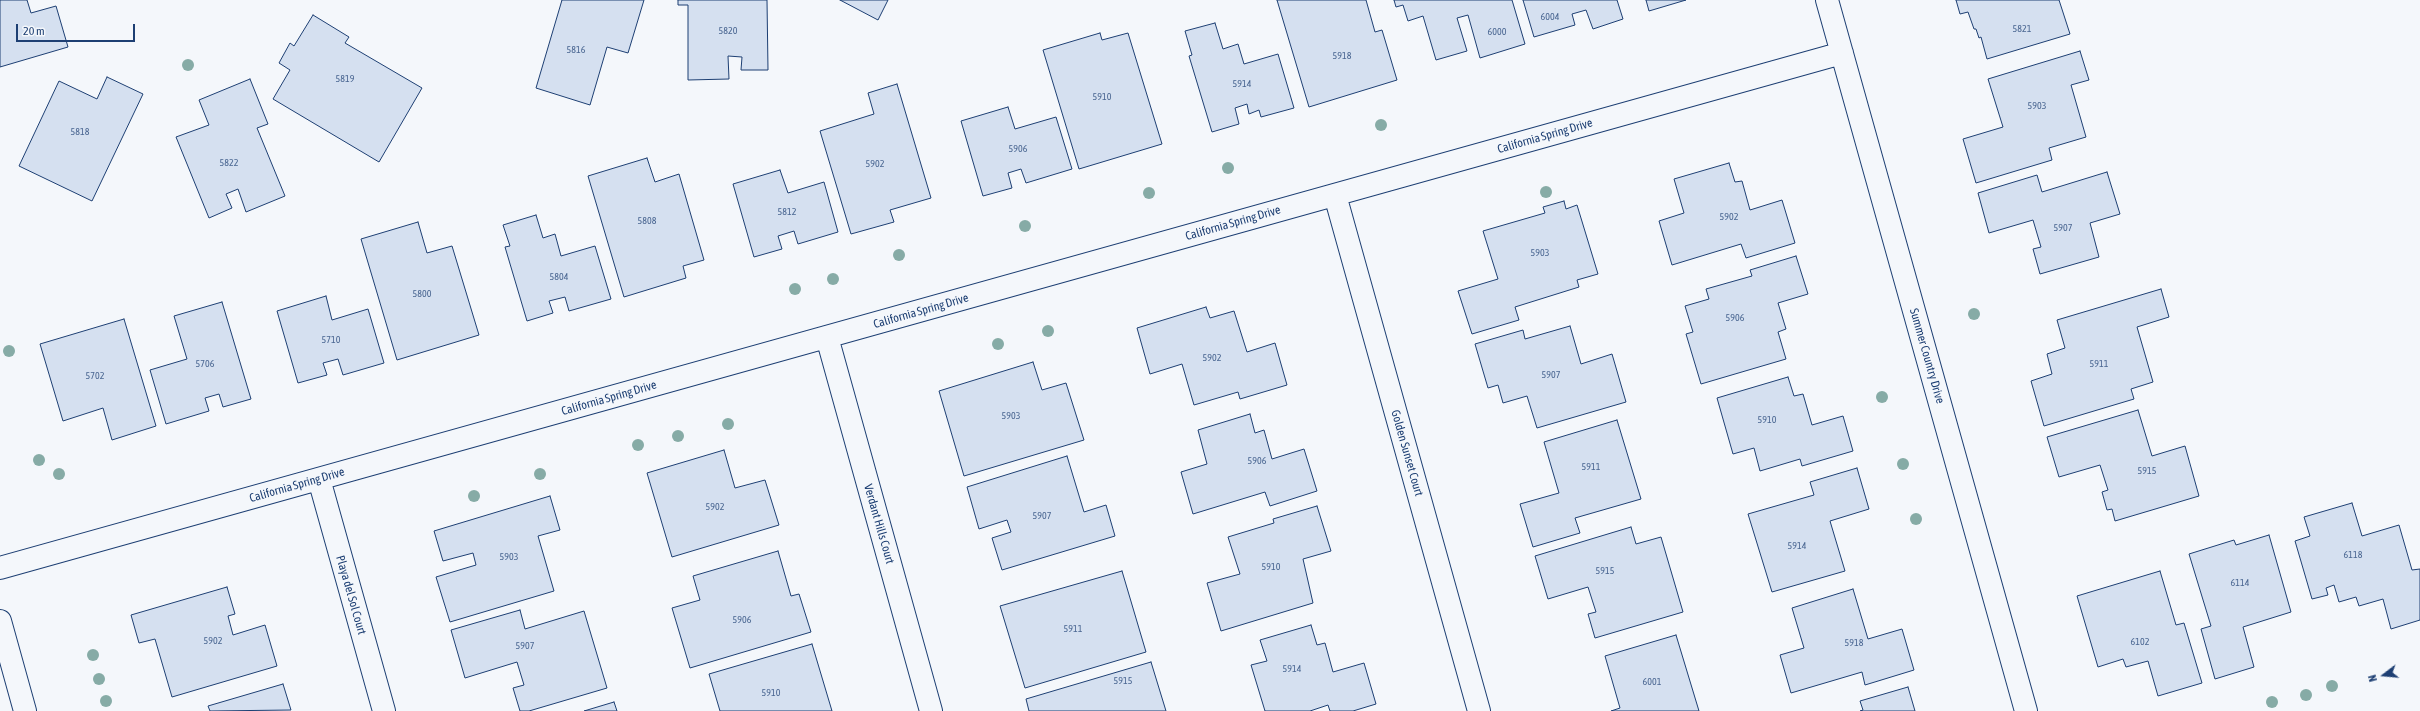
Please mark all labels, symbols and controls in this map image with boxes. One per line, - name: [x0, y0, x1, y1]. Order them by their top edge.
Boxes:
- house number: 6004: [1541, 11, 1559, 23]
- scale bar: [18, 16, 137, 42]
- house number: 5821: [2013, 23, 2031, 35]
- text: 20 m: [23, 24, 45, 38]
- house number: 5820: [719, 25, 737, 37]
- house number: 6000: [1488, 26, 1506, 38]
- house number: 5816: [567, 44, 585, 56]
- house number: 5918: [1333, 50, 1351, 62]
- house number: 5819: [336, 73, 354, 85]
- house number: 5914: [1233, 78, 1251, 90]
- house number: 5910: [1093, 91, 1111, 103]
- house number: 5903: [2028, 100, 2046, 112]
- street label: California Spring Drive: [1496, 116, 1594, 156]
- house number: 5818: [71, 126, 89, 138]
- house number: 5906: [1009, 143, 1027, 155]
- house number: 5822: [220, 157, 238, 169]
- house number: 5902: [866, 158, 884, 170]
- street label: California Spring Drive: [1184, 203, 1282, 243]
- house number: 5812: [778, 206, 796, 218]
- house number: 5902: [1720, 211, 1738, 223]
- house number: 5808: [638, 215, 656, 227]
- house number: 5907: [2054, 222, 2072, 234]
- house number: 5903: [1531, 247, 1549, 259]
- house number: 5804: [550, 271, 568, 283]
- house number: 5800: [413, 288, 431, 300]
- street label: California Spring Drive: [872, 291, 970, 331]
- street label: Summer Country Drive: [1907, 307, 1947, 405]
- house number: 5906: [1726, 312, 1744, 324]
- house number: 5710: [322, 334, 340, 346]
- house number: 5902: [1203, 352, 1221, 364]
- house number: 5706: [196, 358, 214, 370]
- house number: 5911: [2090, 358, 2108, 370]
- house number: 5907: [1542, 369, 1560, 381]
- house number: 5702: [86, 370, 104, 382]
- street label: California Spring Drive: [560, 378, 658, 418]
- street label: Golden Sunset Court: [1388, 408, 1426, 498]
- house number: 5903: [1002, 410, 1020, 422]
- house number: 5910: [1758, 414, 1776, 426]
- house number: 5906: [1248, 455, 1266, 467]
- house number: 5911: [1582, 461, 1600, 473]
- street label: California Spring Drive: [248, 465, 346, 505]
- house number: 5915: [2138, 465, 2156, 477]
- street label: Verdant Hills Court: [861, 482, 897, 566]
- house number: 5902: [706, 501, 724, 513]
- house number: 5907: [1033, 510, 1051, 522]
- house number: 5914: [1788, 540, 1806, 552]
- house number: 6118: [2344, 549, 2362, 561]
- house number: 5903: [500, 551, 518, 563]
- street label: Playa del Sol Court: [333, 554, 369, 636]
- house number: 5910: [1262, 561, 1280, 573]
- house number: 5915: [1596, 565, 1614, 577]
- house number: 6114: [2231, 577, 2249, 589]
- house number: 5906: [733, 614, 751, 626]
- house number: 5911: [1064, 623, 1082, 635]
- house number: 5902: [204, 635, 222, 647]
- house number: 6102: [2131, 636, 2149, 648]
- house number: 5918: [1845, 637, 1863, 649]
- house number: 5907: [516, 640, 534, 652]
- north arrow: [2364, 655, 2404, 695]
- house number: 5914: [1283, 663, 1301, 675]
- text: N: [2366, 674, 2379, 683]
- house number: 5915: [1114, 675, 1132, 687]
- house number: 6001: [1643, 676, 1661, 688]
- house number: 5910: [762, 687, 780, 699]

